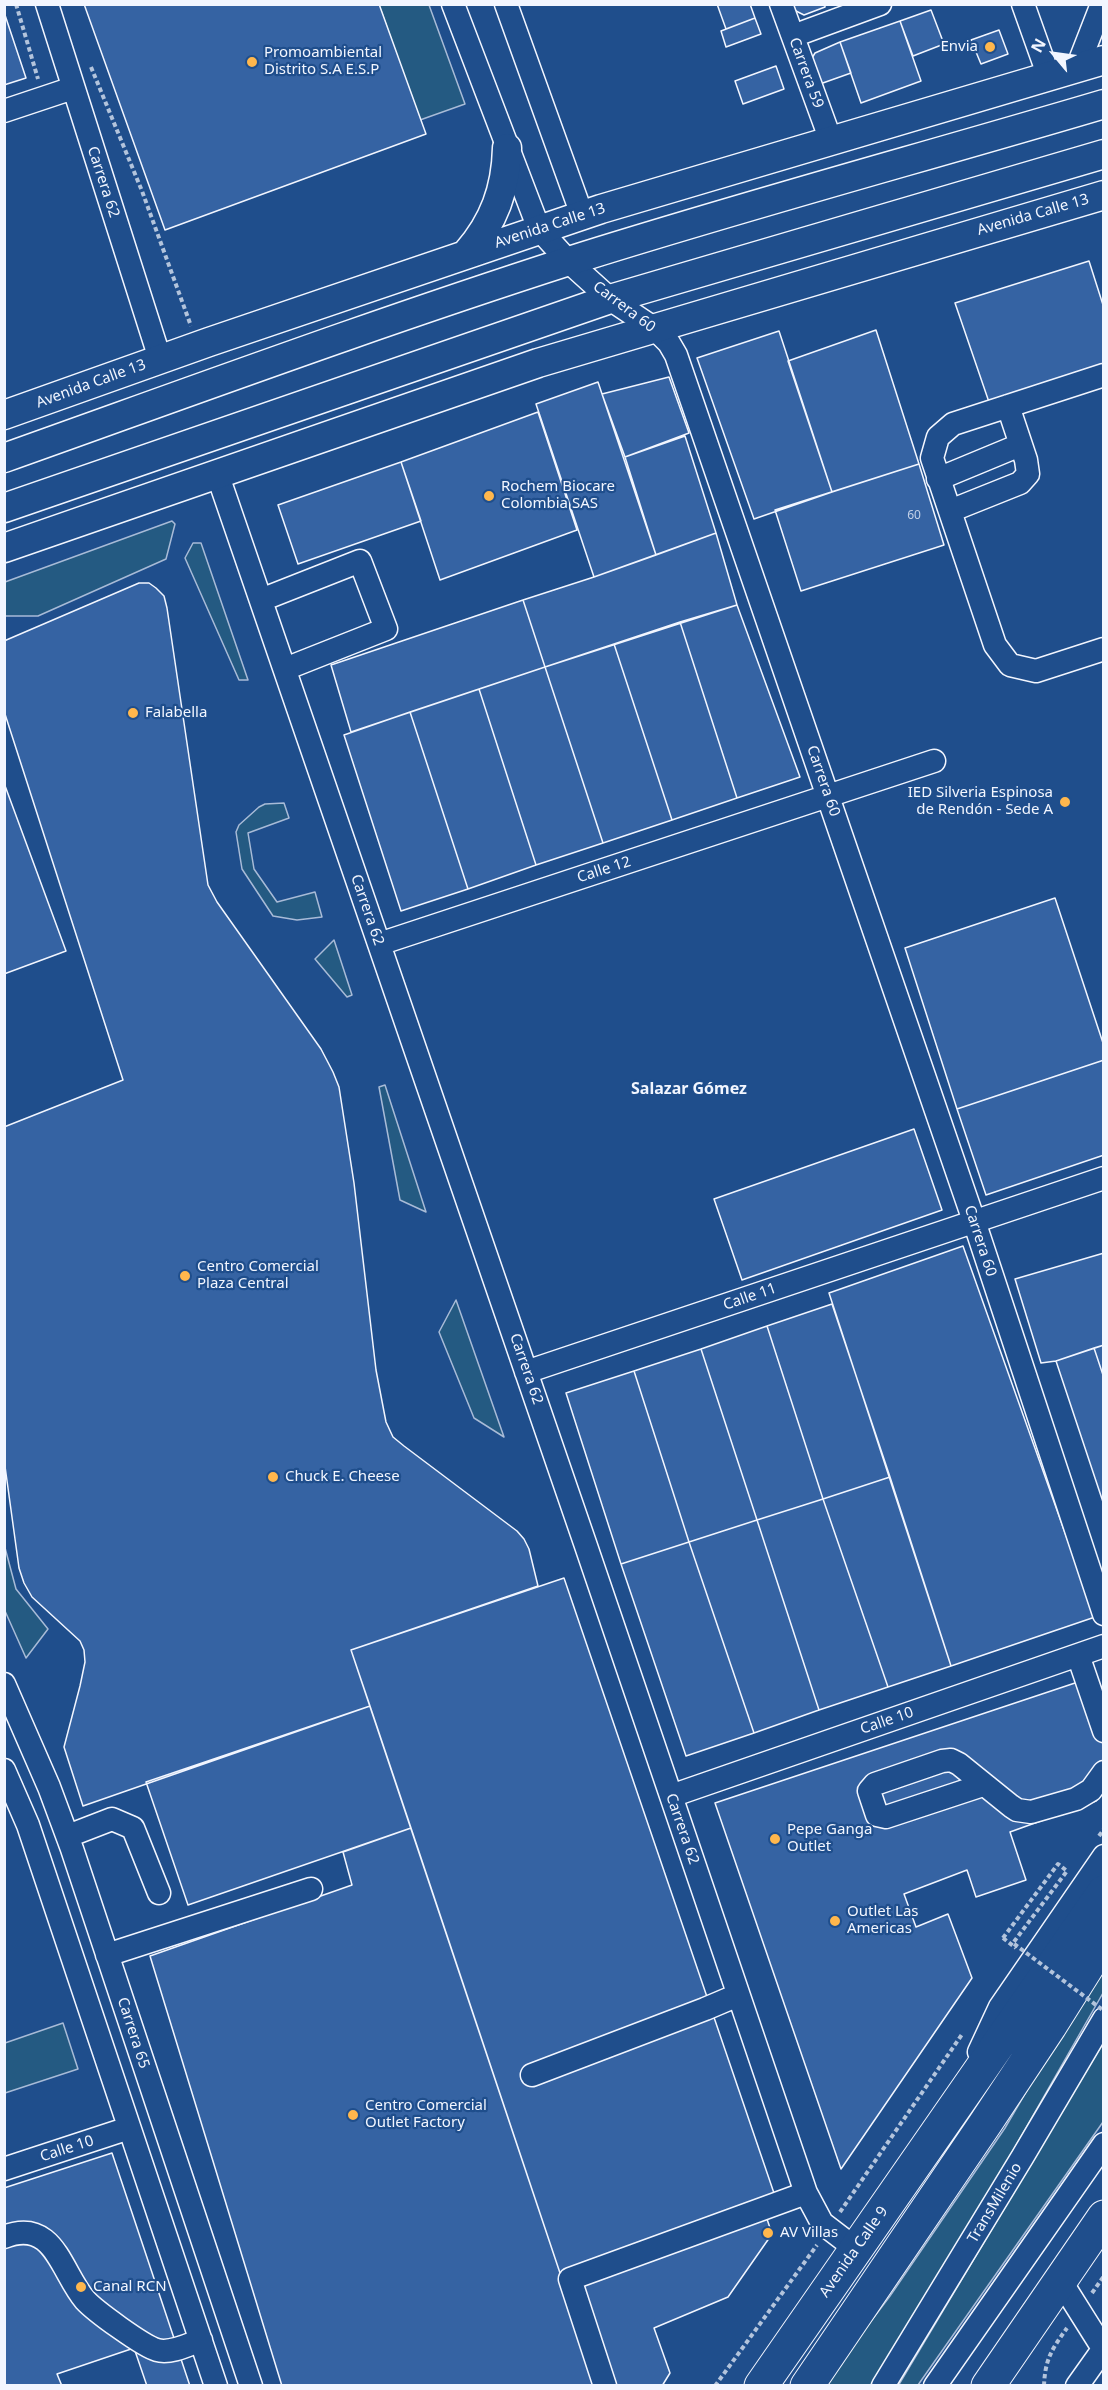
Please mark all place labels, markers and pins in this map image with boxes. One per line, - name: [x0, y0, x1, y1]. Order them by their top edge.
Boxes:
- place label: Envia: [940, 38, 978, 56]
- marker: Envia: [983, 40, 997, 54]
- place label: Promoambiental Distrito S.A E.S.P: [264, 44, 382, 79]
- marker: Promoambiental Distrito S.A E.S.P: [245, 55, 259, 69]
- place label: Rochem Biocare Colombia SAS: [501, 478, 615, 513]
- marker: Rochem Biocare Colombia SAS: [482, 489, 496, 503]
- place label: Falabella: [145, 704, 207, 722]
- marker: Falabella: [126, 706, 140, 720]
- place label: IED Silveria Espinosa de Rendón - Sede A: [908, 784, 1053, 819]
- marker: IED Silveria Espinosa de Rendón - Sede A: [1058, 795, 1072, 809]
- place label: Centro Comercial Plaza Central: [197, 1258, 319, 1293]
- marker: Centro Comercial Plaza Central: [178, 1269, 192, 1283]
- place label: Chuck E. Cheese: [285, 1468, 400, 1486]
- marker: Chuck E. Cheese: [266, 1470, 280, 1484]
- place label: Pepe Ganga Outlet: [787, 1821, 872, 1856]
- marker: Pepe Ganga Outlet: [768, 1832, 782, 1846]
- place label: Outlet Las Americas: [847, 1903, 919, 1938]
- marker: Outlet Las Americas: [828, 1914, 842, 1928]
- place label: Centro Comercial Outlet Factory: [365, 2097, 487, 2132]
- marker: Centro Comercial Outlet Factory: [346, 2108, 360, 2122]
- place label: AV Villas: [780, 2224, 838, 2242]
- marker: AV Villas: [761, 2226, 775, 2240]
- place label: Canal RCN: [93, 2278, 167, 2296]
- marker: Canal RCN: [74, 2280, 88, 2294]

